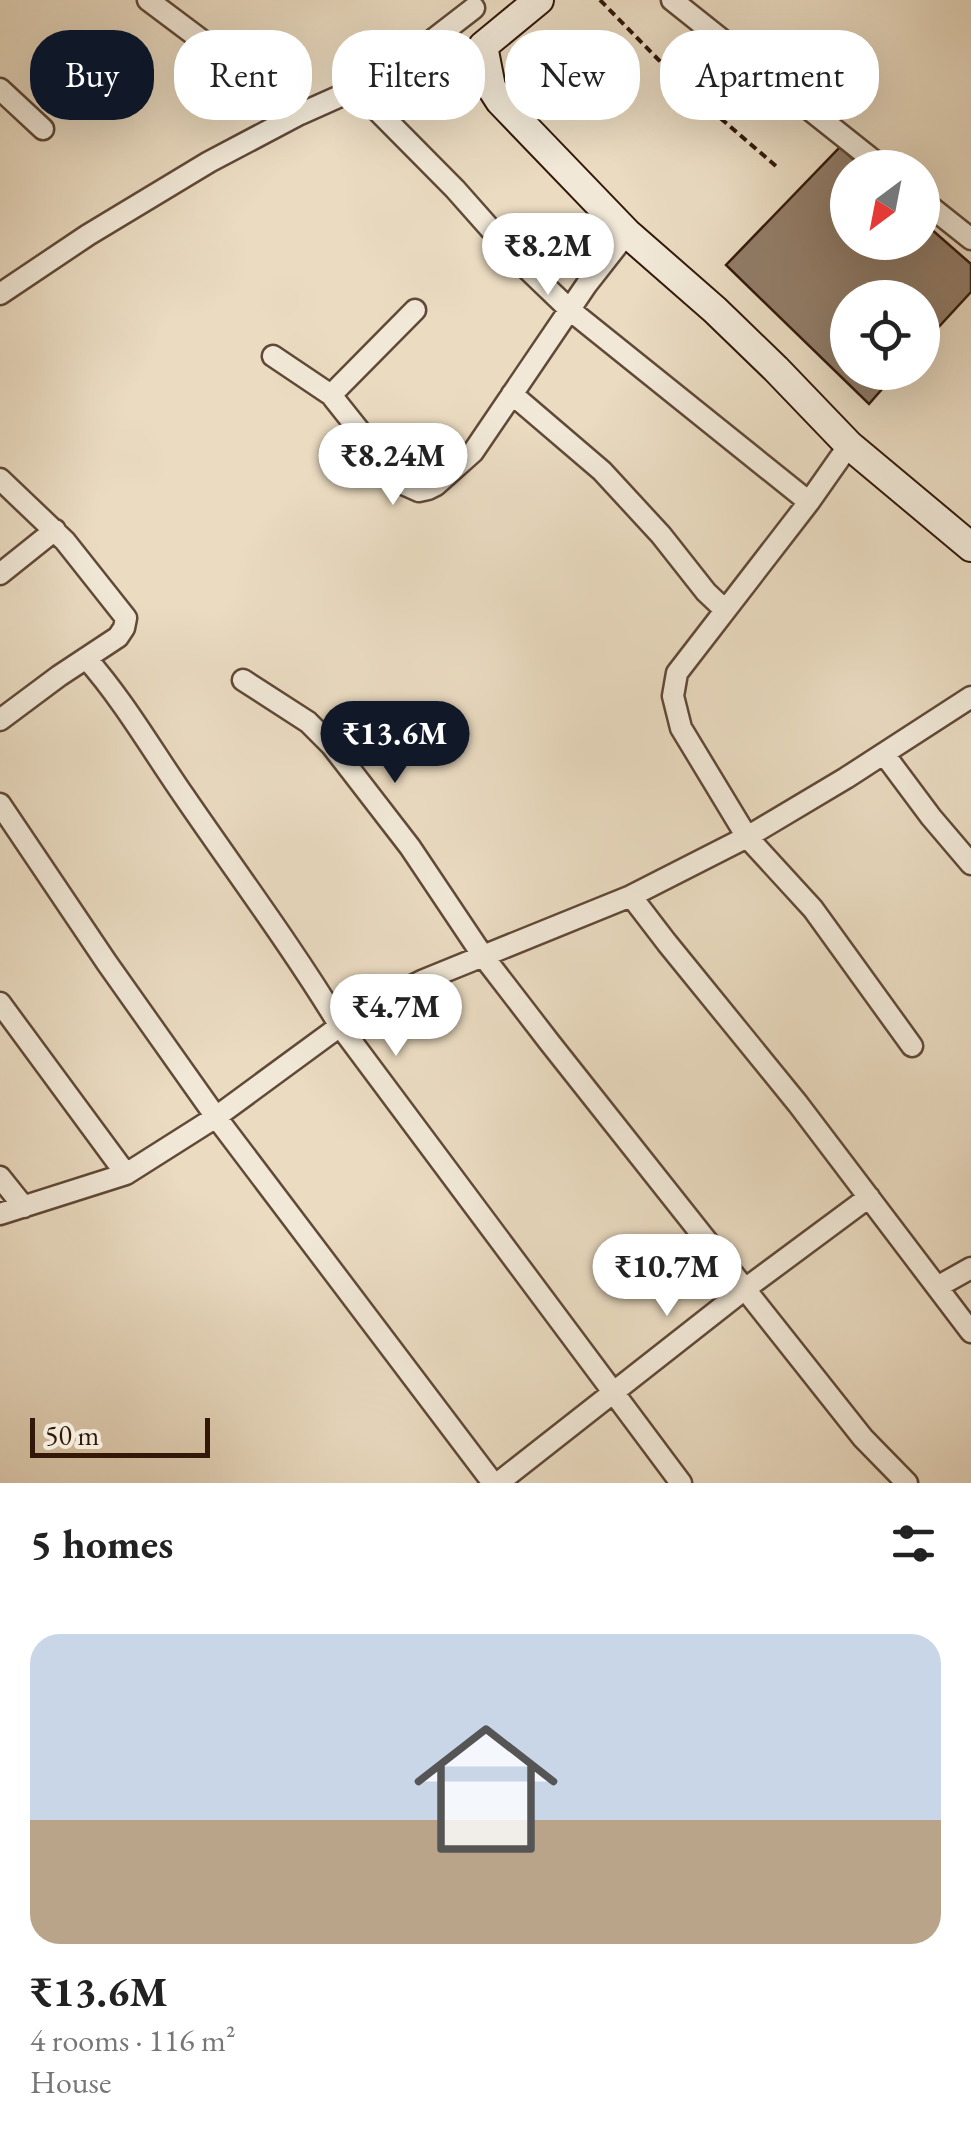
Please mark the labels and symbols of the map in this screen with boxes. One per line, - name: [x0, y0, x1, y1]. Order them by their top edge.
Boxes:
- north arrow: [830, 150, 940, 260]
- pin: ₹8.2M: [478, 213, 618, 298]
- pin: ₹8.24M: [312, 423, 474, 508]
- pin: ₹13.6M: [314, 701, 476, 786]
- pin: ₹4.7M: [326, 974, 466, 1059]
- pin: ₹10.7M: [586, 1234, 748, 1319]
- scale bar: [30, 1413, 210, 1458]

